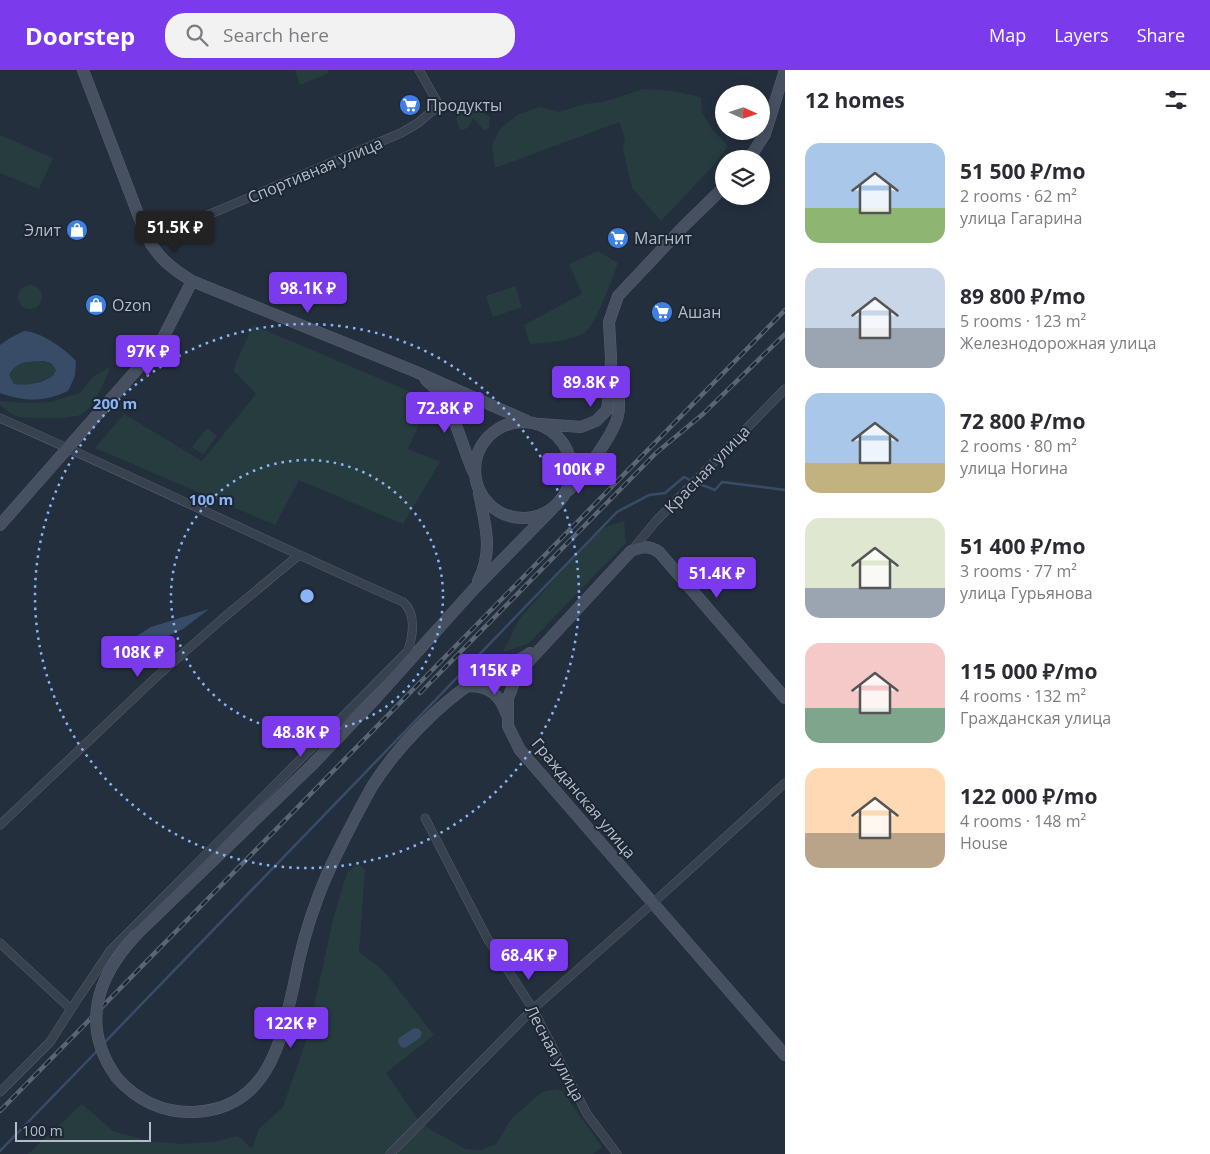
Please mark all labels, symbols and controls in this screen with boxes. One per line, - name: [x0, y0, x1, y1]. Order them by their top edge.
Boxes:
- search box: [165, 13, 515, 58]
- text: Doorstep: [25, 19, 135, 52]
- icon: search: [183, 21, 211, 49]
- text: Search here: [223, 22, 329, 48]
- text: Map: [989, 23, 1026, 47]
- text: Layers: [1054, 23, 1109, 47]
- text: Share: [1137, 23, 1185, 47]
- north arrow: [715, 85, 770, 140]
- map controls: [715, 85, 770, 205]
- text: 12 homes: [805, 86, 905, 114]
- icon: filters: [1162, 86, 1190, 114]
- supermarket icon: Продукты: [398, 93, 422, 117]
- place label: Продукты: [426, 94, 502, 116]
- street label: Спортивная улица: [244, 132, 386, 208]
- button: layers: [715, 150, 770, 205]
- text: 51 500 ₽/mo: [960, 157, 1085, 185]
- icon: home: [845, 163, 905, 223]
- text: 2 rooms · 62 m²: [960, 185, 1077, 207]
- text: улица Гагарина: [960, 207, 1082, 229]
- pin: 51.5K ₽: [129, 210, 221, 253]
- text: 51.5K ₽: [147, 216, 203, 238]
- shop icon: Элит: [65, 218, 89, 242]
- place label: Элит: [24, 219, 61, 241]
- supermarket icon: Магнит: [606, 226, 630, 250]
- place label: Магнит: [634, 227, 692, 249]
- pin: 98.1K ₽: [262, 272, 354, 314]
- text: 98.1K ₽: [280, 277, 336, 299]
- text: 89 800 ₽/mo: [960, 282, 1085, 310]
- icon: home: [845, 288, 905, 348]
- shop icon: Ozon: [84, 293, 108, 317]
- place label: Ozon: [112, 294, 151, 316]
- supermarket icon: Ашан: [650, 300, 674, 324]
- place label: Ашан: [678, 301, 721, 323]
- text: 5 rooms · 123 m²: [960, 310, 1086, 332]
- text: Железнодорожная улица: [960, 332, 1156, 354]
- pin: 97K ₽: [113, 334, 183, 377]
- text: 97K ₽: [127, 340, 169, 362]
- pin: 89.8K ₽: [545, 366, 637, 408]
- text: 89.8K ₽: [563, 371, 619, 393]
- pin: 72.8K ₽: [399, 392, 491, 434]
- text: 200 m: [93, 393, 137, 413]
- text: 72.8K ₽: [417, 397, 473, 419]
- text: 72 800 ₽/mo: [960, 407, 1085, 435]
- icon: home: [845, 413, 905, 473]
- street label: Красная улица: [659, 420, 755, 518]
- text: 2 rooms · 80 m²: [960, 435, 1077, 457]
- pin: 100K ₽: [538, 452, 620, 495]
- text: улица Ногина: [960, 457, 1068, 479]
- text: 100K ₽: [553, 458, 605, 480]
- text: 100 m: [189, 489, 233, 509]
- text: 51 400 ₽/mo: [960, 532, 1085, 560]
- icon: home: [845, 538, 905, 598]
- pin: 51.4K ₽: [671, 556, 763, 599]
- text: 3 rooms · 77 m²: [960, 560, 1077, 582]
- text: 51.4K ₽: [689, 562, 745, 584]
- text: улица Гурьянова: [960, 582, 1093, 604]
- centre of rings: [298, 587, 316, 605]
- pin: 108K ₽: [97, 636, 179, 678]
- text: 108K ₽: [112, 641, 164, 663]
- pin: 115K ₽: [454, 654, 536, 696]
- text: 115 000 ₽/mo: [960, 657, 1097, 685]
- text: 115K ₽: [469, 659, 521, 681]
- icon: home: [845, 663, 905, 723]
- text: 4 rooms · 132 m²: [960, 685, 1086, 707]
- text: Гражданская улица: [960, 707, 1111, 729]
- pin: 48.8K ₽: [255, 716, 347, 758]
- text: 48.8K ₽: [273, 721, 329, 743]
- street label: Гражданская улица: [527, 733, 641, 863]
- text: 122 000 ₽/mo: [960, 782, 1097, 810]
- icon: home: [845, 788, 905, 848]
- text: 4 rooms · 148 m²: [960, 810, 1086, 832]
- text: House: [960, 832, 1008, 854]
- pin: 68.4K ₽: [483, 938, 575, 981]
- text: 68.4K ₽: [501, 944, 557, 966]
- street label: Лесная улица: [520, 1001, 590, 1105]
- pin: 122K ₽: [250, 1006, 332, 1049]
- text: 122K ₽: [265, 1012, 317, 1034]
- scale bar: [15, 1119, 151, 1142]
- text: 100 m: [22, 1121, 63, 1140]

